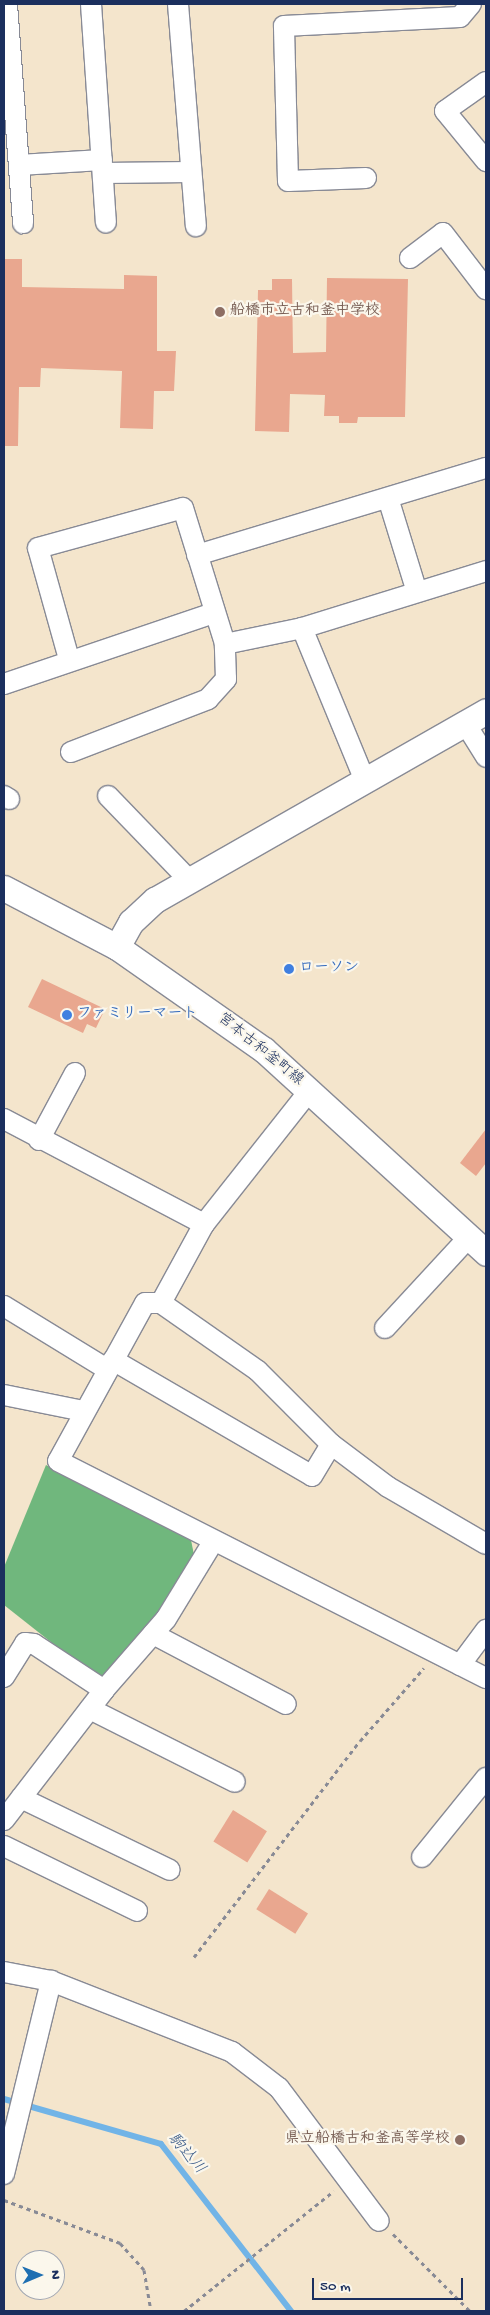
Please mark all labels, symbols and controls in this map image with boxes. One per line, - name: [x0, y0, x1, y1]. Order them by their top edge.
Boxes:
- place label: 船橋市立古和釜中学校: [230, 303, 380, 321]
- marker: 船橋市立古和釜中学校: [214, 306, 226, 318]
- place label: ローソン: [299, 960, 359, 978]
- marker: ローソン: [283, 963, 295, 975]
- place label: ファミリーマート: [77, 1006, 197, 1024]
- marker: ファミリーマート: [61, 1009, 73, 1021]
- street label: 宮本古和釜町線: [214, 1010, 306, 1090]
- water label: 駒込川: [162, 2131, 208, 2179]
- place label: 県立船橋古和釜高等学校: [285, 2131, 450, 2149]
- marker: 県立船橋古和釜高等学校: [454, 2134, 466, 2146]
- north arrow: [15, 2250, 65, 2300]
- scale bar: [315, 2268, 466, 2300]
- text: N: [46, 2270, 63, 2279]
- text: 50 m: [320, 2278, 351, 2296]

